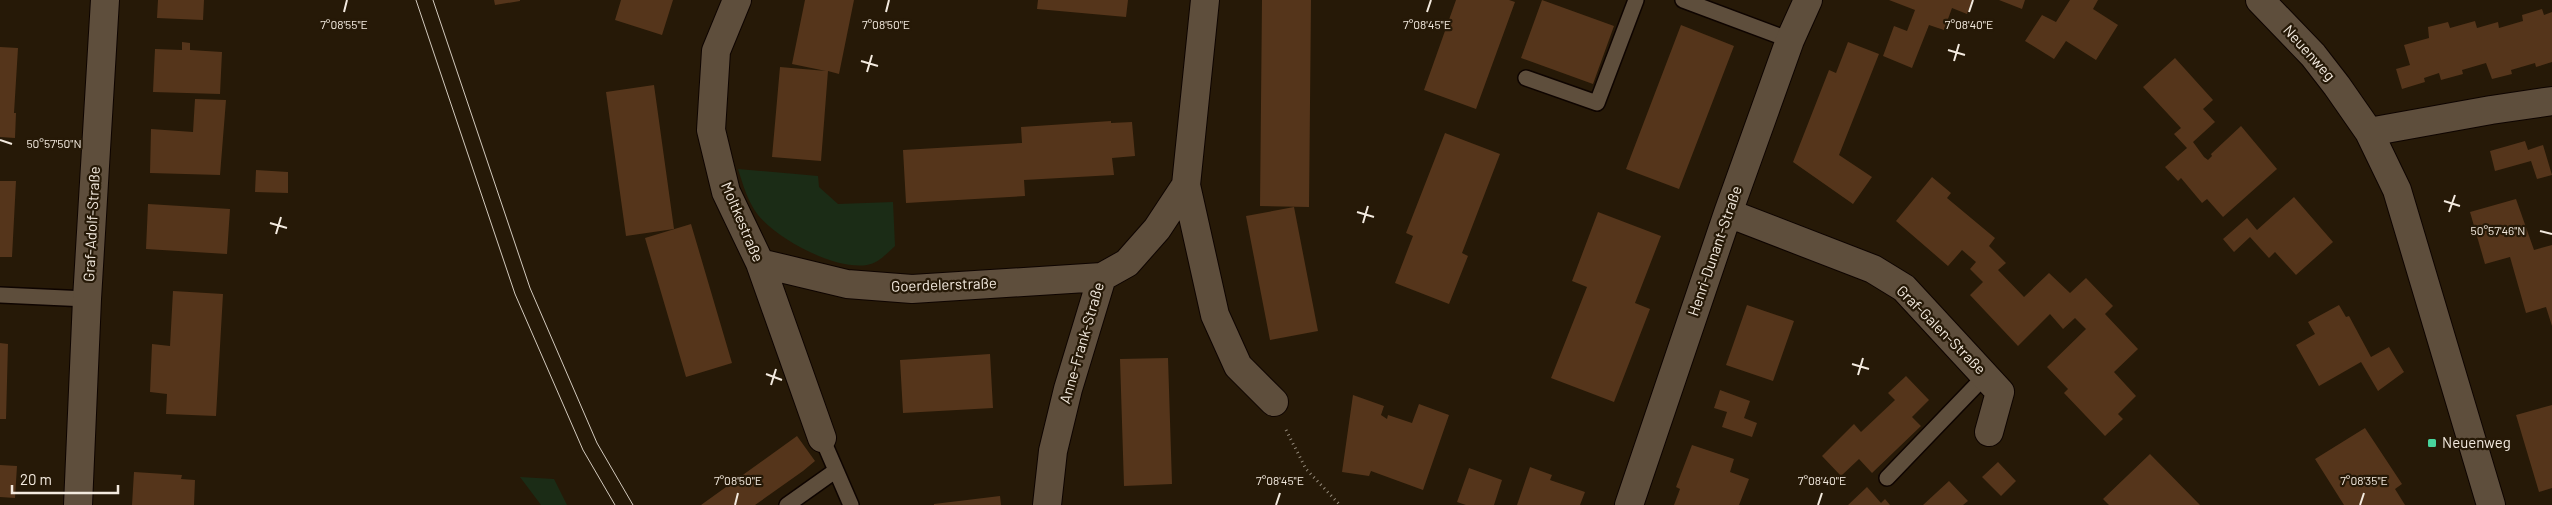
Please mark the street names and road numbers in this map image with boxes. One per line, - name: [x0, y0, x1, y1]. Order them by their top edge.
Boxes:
- street label: Neuenweg: [2280, 21, 2339, 84]
- street label: Graf-Adolf-Straße: [79, 166, 103, 282]
- street label: Moltkestraße: [718, 179, 768, 264]
- street label: Henri-Dunant-Straße: [1683, 183, 1745, 318]
- street label: Goerdelerstraße: [891, 273, 997, 295]
- street label: Anne-Frank-Straße: [1055, 280, 1107, 405]
- street label: Graf-Galen-Straße: [1893, 281, 1990, 378]

